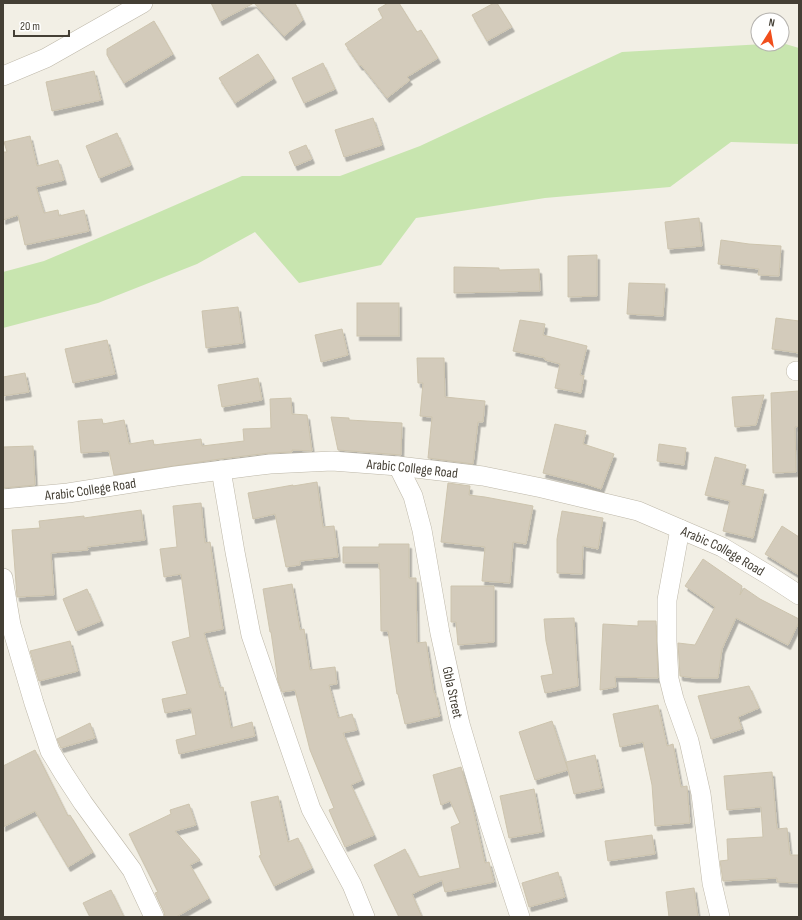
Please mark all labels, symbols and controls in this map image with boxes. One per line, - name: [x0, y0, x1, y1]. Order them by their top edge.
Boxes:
- scale bar: [14, 12, 69, 38]
- north arrow: [750, 12, 790, 52]
- text: N: [768, 16, 776, 30]
- text: 20 m: [20, 19, 40, 34]
- street label: Arabic College Road: [365, 455, 459, 482]
- street label: Arabic College Road: [43, 474, 137, 504]
- street label: Arabic College Road: [678, 522, 768, 579]
- street label: Gbla Street: [439, 665, 467, 720]

